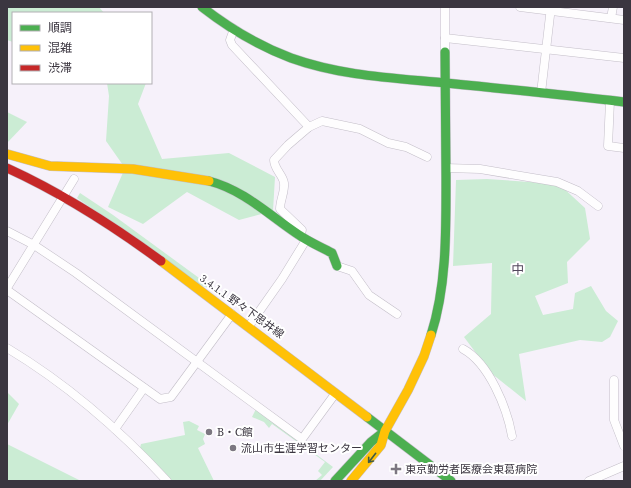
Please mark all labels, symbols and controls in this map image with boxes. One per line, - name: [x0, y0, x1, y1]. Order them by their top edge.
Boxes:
- legend: [12, 12, 152, 84]
- text: 順調: [48, 20, 72, 36]
- text: 混雑: [48, 40, 72, 56]
- text: 渋滞: [48, 60, 72, 76]
- district label: 中: [511, 261, 525, 278]
- street label: 3.4.1.1 野々下思井線: [197, 271, 287, 342]
- place label: B・C館: [217, 425, 253, 440]
- marker: B・C館: [204, 427, 214, 437]
- place label: 流山市生涯学習センター: [241, 441, 362, 456]
- marker: 流山市生涯学習センター: [228, 443, 238, 453]
- one-way arrow: [367, 452, 376, 463]
- place label: 東京勤労者医療会東葛病院: [405, 462, 537, 477]
- marker: 東京勤労者医療会東葛病院: [390, 463, 402, 475]

